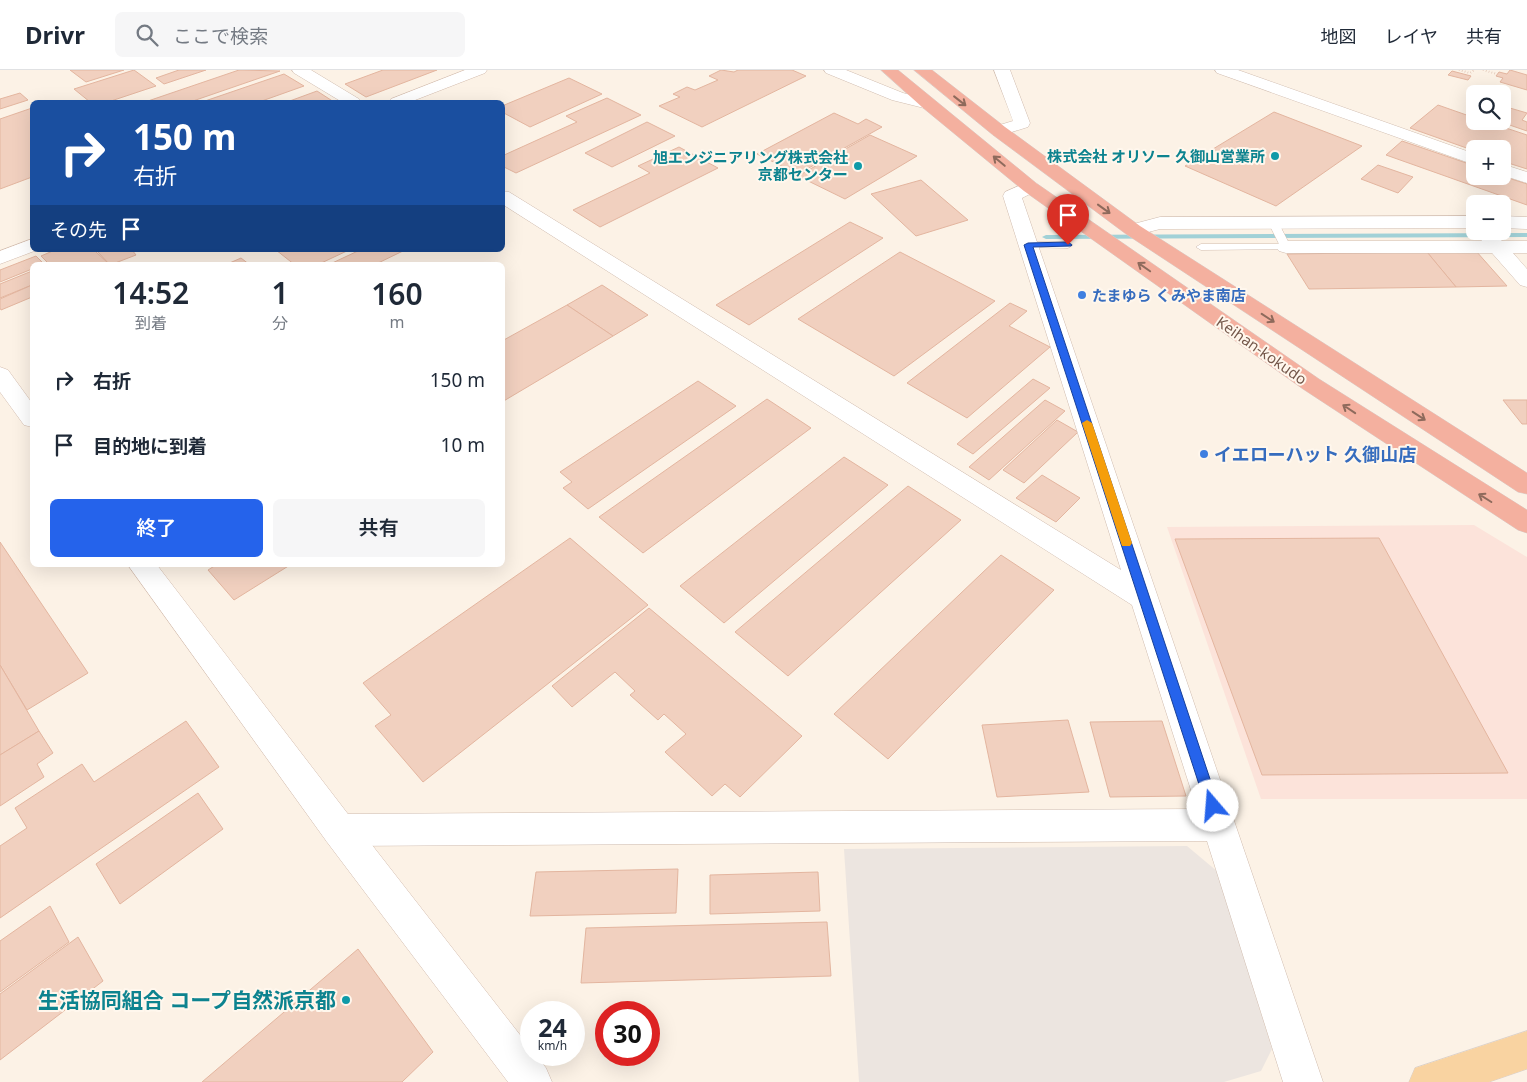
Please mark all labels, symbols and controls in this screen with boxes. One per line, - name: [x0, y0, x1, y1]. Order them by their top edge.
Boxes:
- search box: [115, 12, 465, 57]
- text: Drivr: [25, 18, 85, 51]
- icon: search: [133, 21, 161, 49]
- text: ここで検索: [173, 23, 268, 49]
- text: 地図: [1321, 24, 1357, 48]
- text: レイヤ: [1385, 24, 1438, 48]
- text: 共有: [1466, 24, 1502, 48]
- map controls: [1466, 85, 1511, 240]
- button: search: [1466, 85, 1511, 130]
- one-way arrow: [953, 95, 966, 106]
- text: 150 m: [133, 113, 236, 160]
- icon: right: [50, 120, 115, 185]
- button: +: [1466, 140, 1511, 185]
- place label: 株式会社 オリソー 久御山営業所: [1047, 146, 1265, 166]
- place label: 旭エンジニアリング株式会社 京都センター: [653, 147, 848, 184]
- marker: 株式会社 オリソー 久御山営業所: [1269, 150, 1281, 162]
- one-way arrow: [992, 155, 1005, 166]
- text: 右折: [133, 160, 177, 190]
- marker: 旭エンジニアリング株式会社 京都センター: [852, 160, 864, 172]
- pin: [1047, 194, 1089, 245]
- button: −: [1466, 195, 1511, 240]
- icon: arrive: [1054, 201, 1082, 229]
- one-way arrow: [1097, 203, 1110, 214]
- icon: arrive: [117, 215, 145, 243]
- text: その先: [50, 217, 107, 243]
- one-way arrow: [1137, 262, 1151, 272]
- text: 14:52: [112, 272, 189, 313]
- text: 1: [272, 272, 289, 313]
- text: 160: [371, 273, 423, 314]
- place label: たまゆら くみやま南店: [1092, 285, 1246, 305]
- marker: たまゆら くみやま南店: [1076, 289, 1088, 301]
- text: m: [389, 311, 404, 333]
- street label: Keihan-kokudo: [1213, 311, 1311, 389]
- text: 到着: [135, 312, 167, 334]
- text: 分: [272, 312, 288, 334]
- one-way arrow: [1261, 313, 1275, 323]
- icon: right: [50, 366, 78, 394]
- text: 150 m: [430, 367, 485, 393]
- text: 右折: [93, 368, 131, 394]
- one-way arrow: [1343, 404, 1357, 414]
- one-way arrow: [1412, 411, 1426, 421]
- icon: arrive: [50, 431, 78, 459]
- text: 10 m: [441, 432, 485, 458]
- text: 目的地に到着: [93, 433, 207, 459]
- place label: イエローハット 久御山店: [1214, 442, 1416, 466]
- marker: イエローハット 久御山店: [1198, 448, 1210, 460]
- one-way arrow: [1479, 493, 1493, 503]
- button: 終了: [50, 499, 263, 557]
- button: 共有: [273, 499, 485, 557]
- position arrow: [1186, 779, 1238, 831]
- place label: 生活協同組合 コープ自然派京都: [38, 986, 336, 1014]
- marker: 生活協同組合 コープ自然派京都: [340, 994, 352, 1006]
- speed limit sign: 30: [595, 1001, 660, 1066]
- text: 24: [538, 1010, 567, 1044]
- text: km/h: [538, 1037, 567, 1054]

